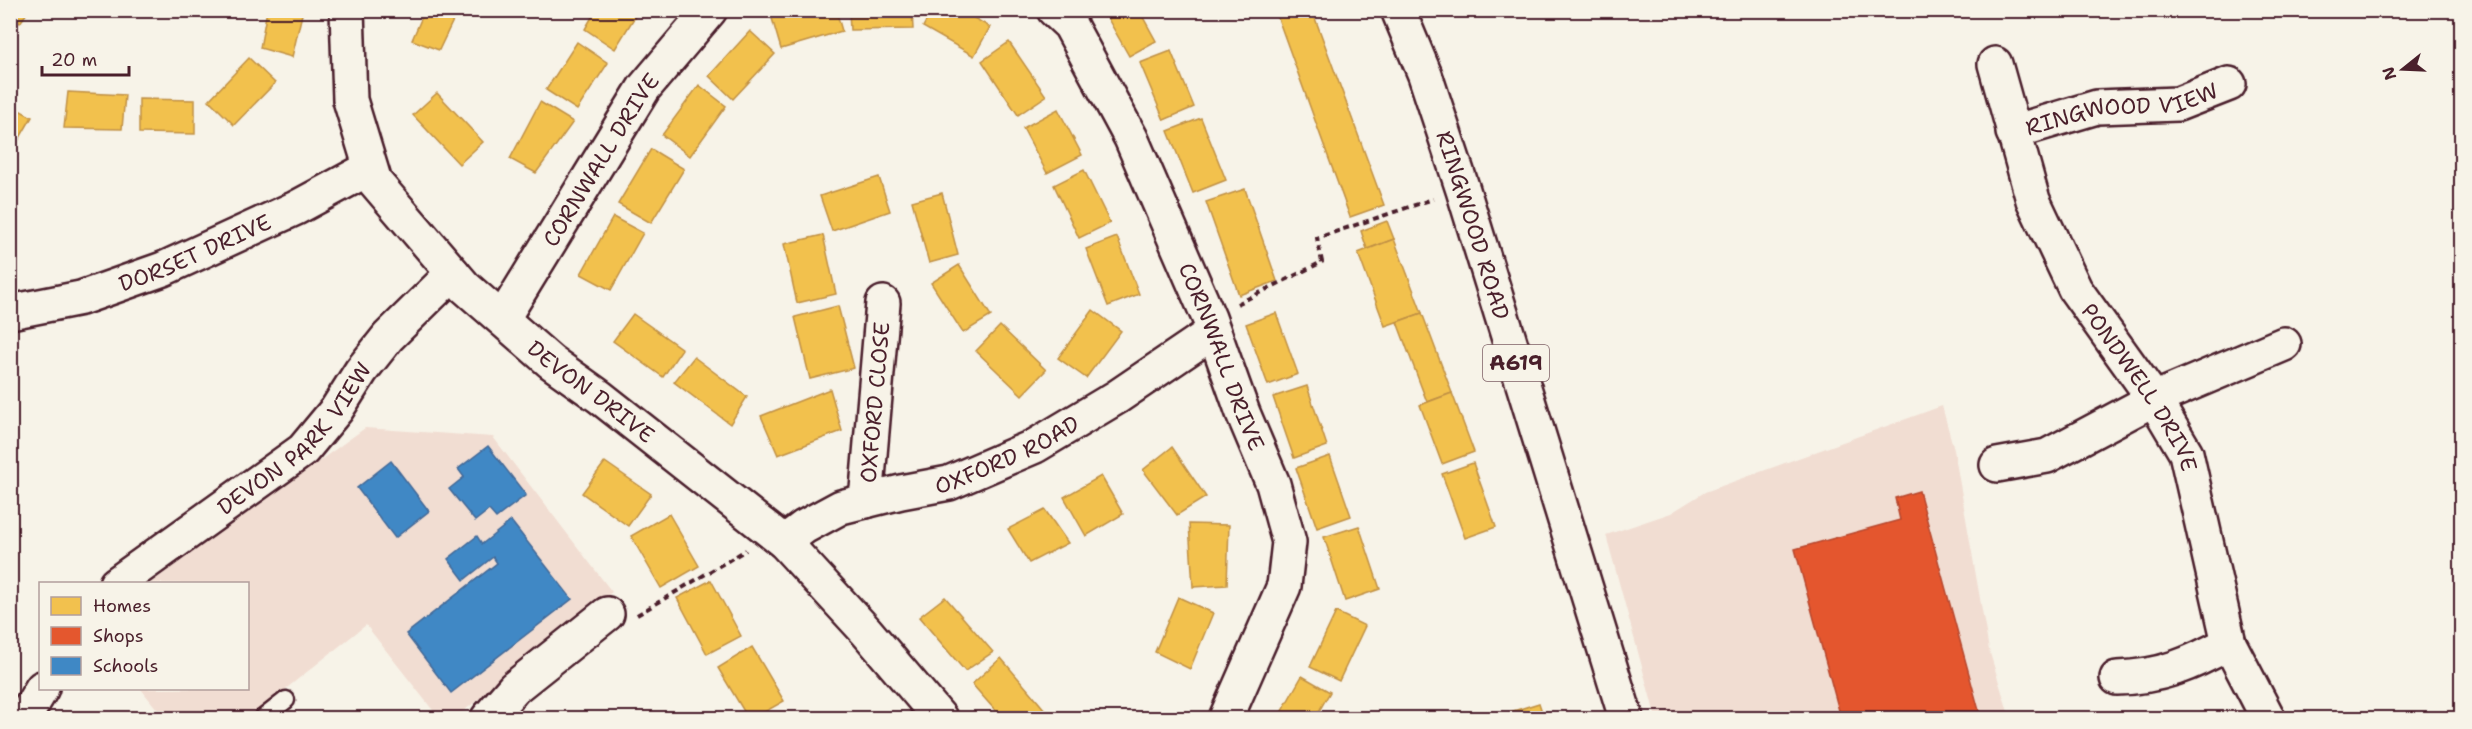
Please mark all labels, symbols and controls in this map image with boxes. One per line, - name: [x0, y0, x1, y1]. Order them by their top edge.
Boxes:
- scale bar: [42, 39, 129, 77]
- north arrow: [2373, 39, 2433, 99]
- text: 20 m: [51, 48, 97, 72]
- text: N: [2377, 64, 2401, 83]
- street label: CORNWALL DRIVE: [536, 67, 666, 252]
- street label: RINGWOOD VIEW: [2022, 76, 2222, 142]
- street label: RINGWOOD ROAD: [1429, 127, 1516, 323]
- street label: DORSET DRIVE: [115, 207, 276, 298]
- street label: CORNWALL DRIVE: [1172, 258, 1271, 455]
- street label: PONDWELL DRIVE: [2075, 297, 2204, 474]
- street label: OXFORD CLOSE: [854, 321, 896, 484]
- street label: DEVON DRIVE: [521, 334, 660, 450]
- road number: A619: [1483, 345, 1549, 381]
- street label: DEVON PARK VIEW: [212, 357, 378, 522]
- street label: OXFORD ROAD: [933, 409, 1085, 500]
- legend: [39, 582, 249, 690]
- text: Homes: [93, 594, 151, 618]
- text: Shops: [93, 624, 144, 648]
- text: Schools: [93, 654, 159, 678]

